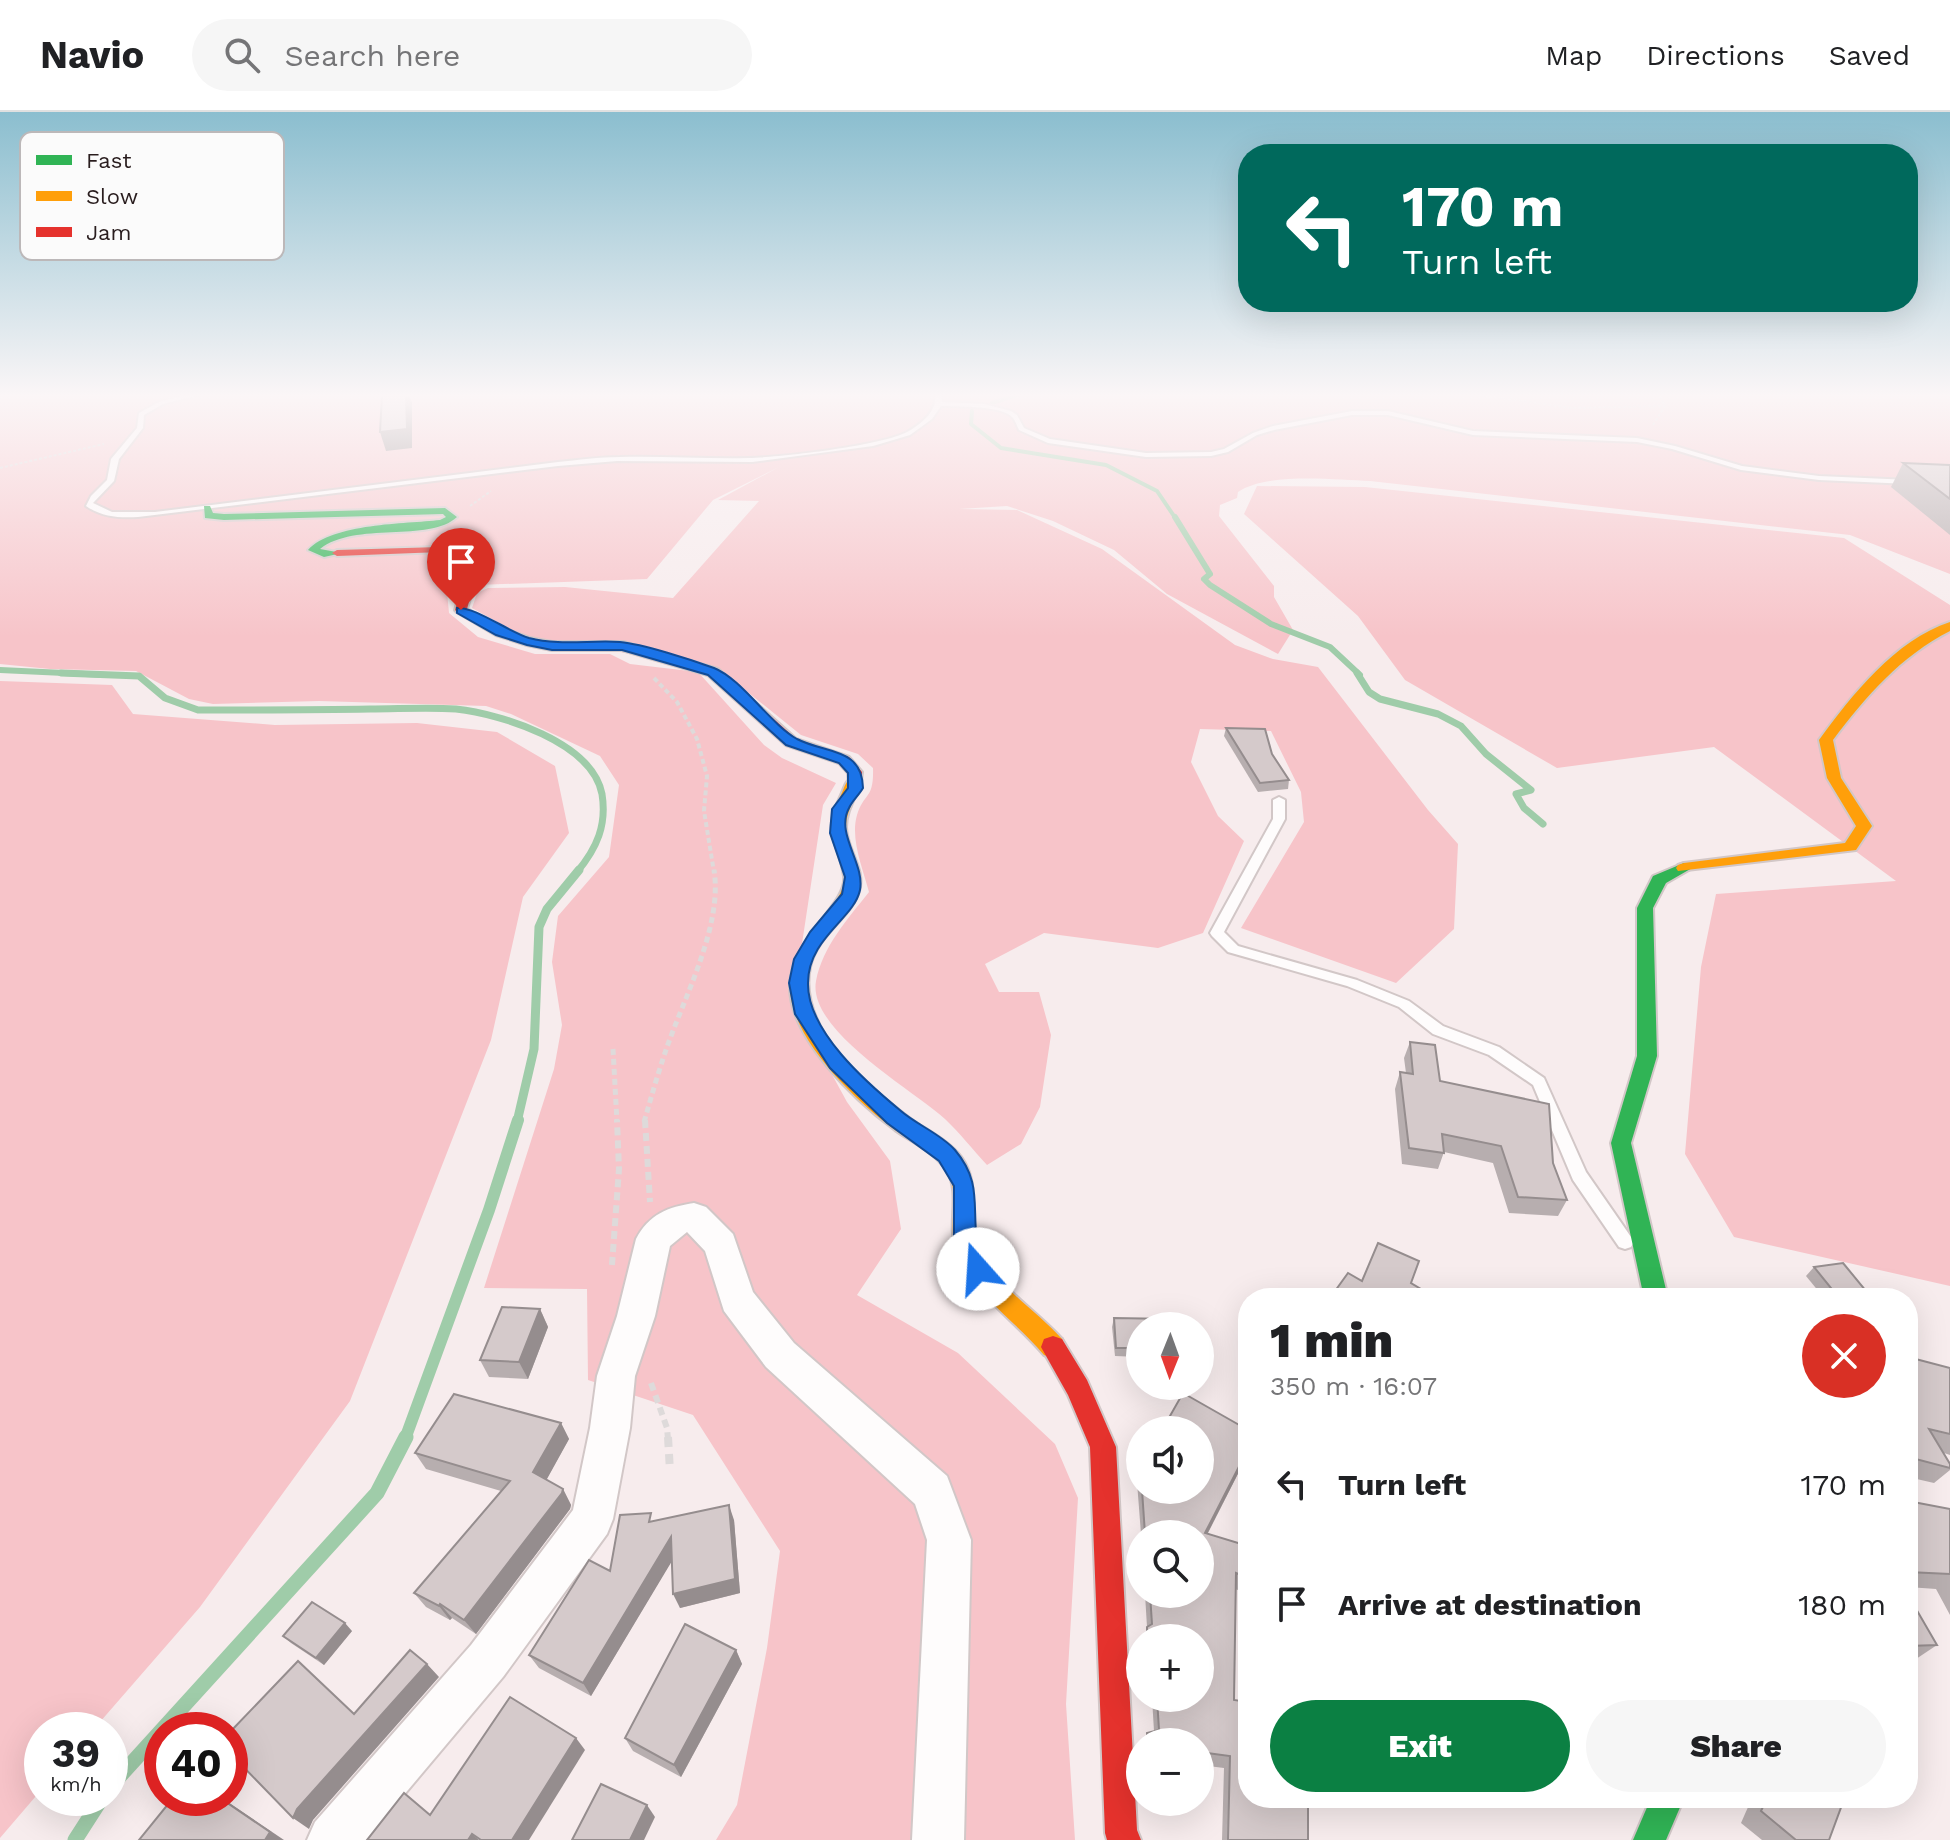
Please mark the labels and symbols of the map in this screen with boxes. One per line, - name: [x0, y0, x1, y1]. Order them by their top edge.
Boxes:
- legend: [20, 132, 284, 260]
- text: Fast: [86, 148, 132, 173]
- text: Slow: [86, 184, 138, 209]
- text: Jam: [86, 220, 131, 245]
- pin: [427, 528, 495, 610]
- position arrow: [936, 1227, 1020, 1311]
- north arrow: [1126, 1312, 1214, 1400]
- speed limit sign: 40: [144, 1712, 248, 1816]

